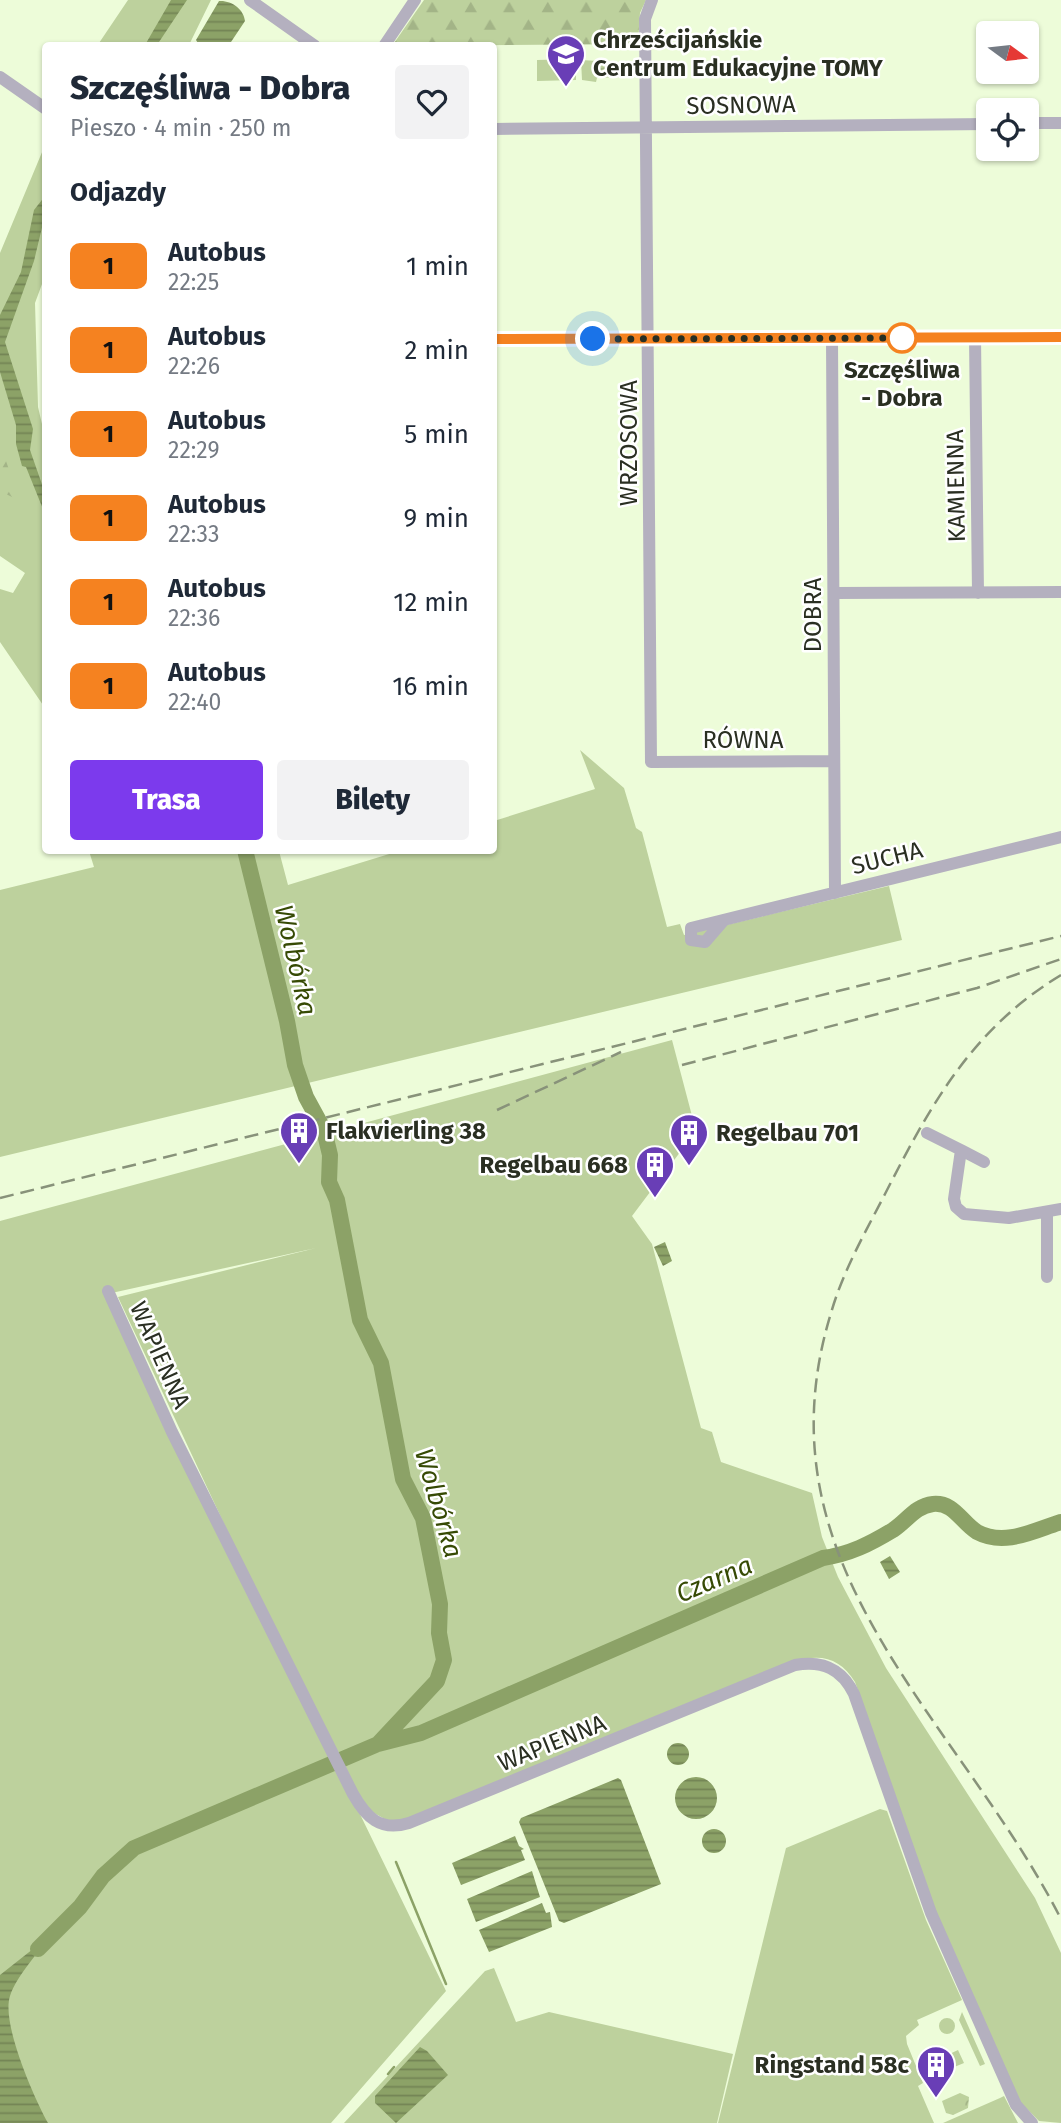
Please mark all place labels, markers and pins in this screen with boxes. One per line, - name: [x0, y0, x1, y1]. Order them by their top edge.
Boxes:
- place label: Chrześcijańskie Centrum Edukacyjne TOMY: [593, 26, 884, 82]
- school or university icon: Chrześcijańskie Centrum Edukacyjne TOMY: [545, 33, 587, 88]
- marker: Szczęśliwa - Dobra: [887, 323, 917, 353]
- place label: Szczęśliwa - Dobra: [844, 356, 960, 412]
- building icon: Flakvierling 38: [278, 1110, 320, 1165]
- building icon: Regelbau 701: [668, 1112, 710, 1167]
- place label: Flakvierling 38: [326, 1117, 486, 1145]
- place label: Regelbau 701: [716, 1119, 859, 1147]
- building icon: Regelbau 668: [634, 1144, 676, 1199]
- place label: Regelbau 668: [480, 1151, 628, 1179]
- building icon: Ringstand 58c: [915, 2044, 957, 2099]
- place label: Ringstand 58c: [755, 2051, 909, 2079]

